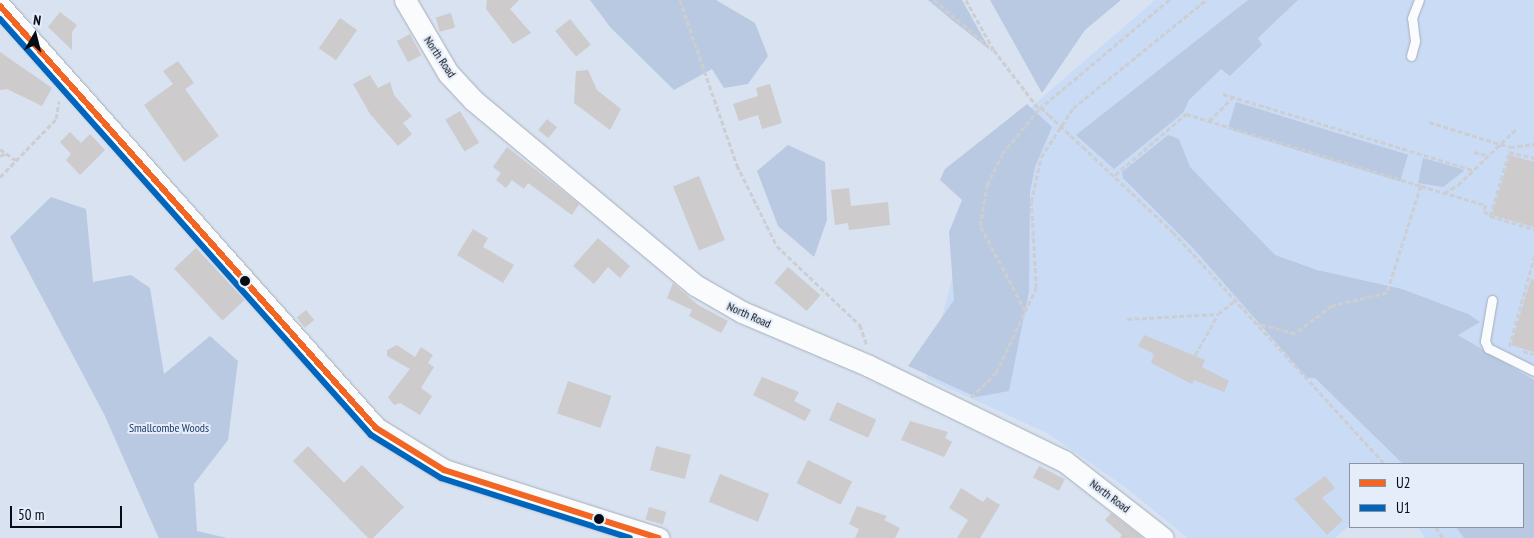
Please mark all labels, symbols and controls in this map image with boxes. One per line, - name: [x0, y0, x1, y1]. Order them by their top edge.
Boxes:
- north arrow: [10, 10, 60, 60]
- text: N: [32, 11, 42, 30]
- street label: North Road: [421, 34, 459, 80]
- unlabelled marker: [240, 276, 250, 286]
- street label: North Road: [725, 299, 773, 331]
- park label: Smallcombe Woods: [129, 421, 209, 435]
- legend: [1349, 463, 1524, 528]
- text: U2: [1396, 473, 1411, 492]
- street label: North Road: [1087, 476, 1133, 516]
- scale bar: [12, 496, 125, 528]
- text: U1: [1396, 498, 1411, 517]
- text: 50 m: [18, 505, 44, 524]
- unlabelled marker: [594, 514, 604, 524]

